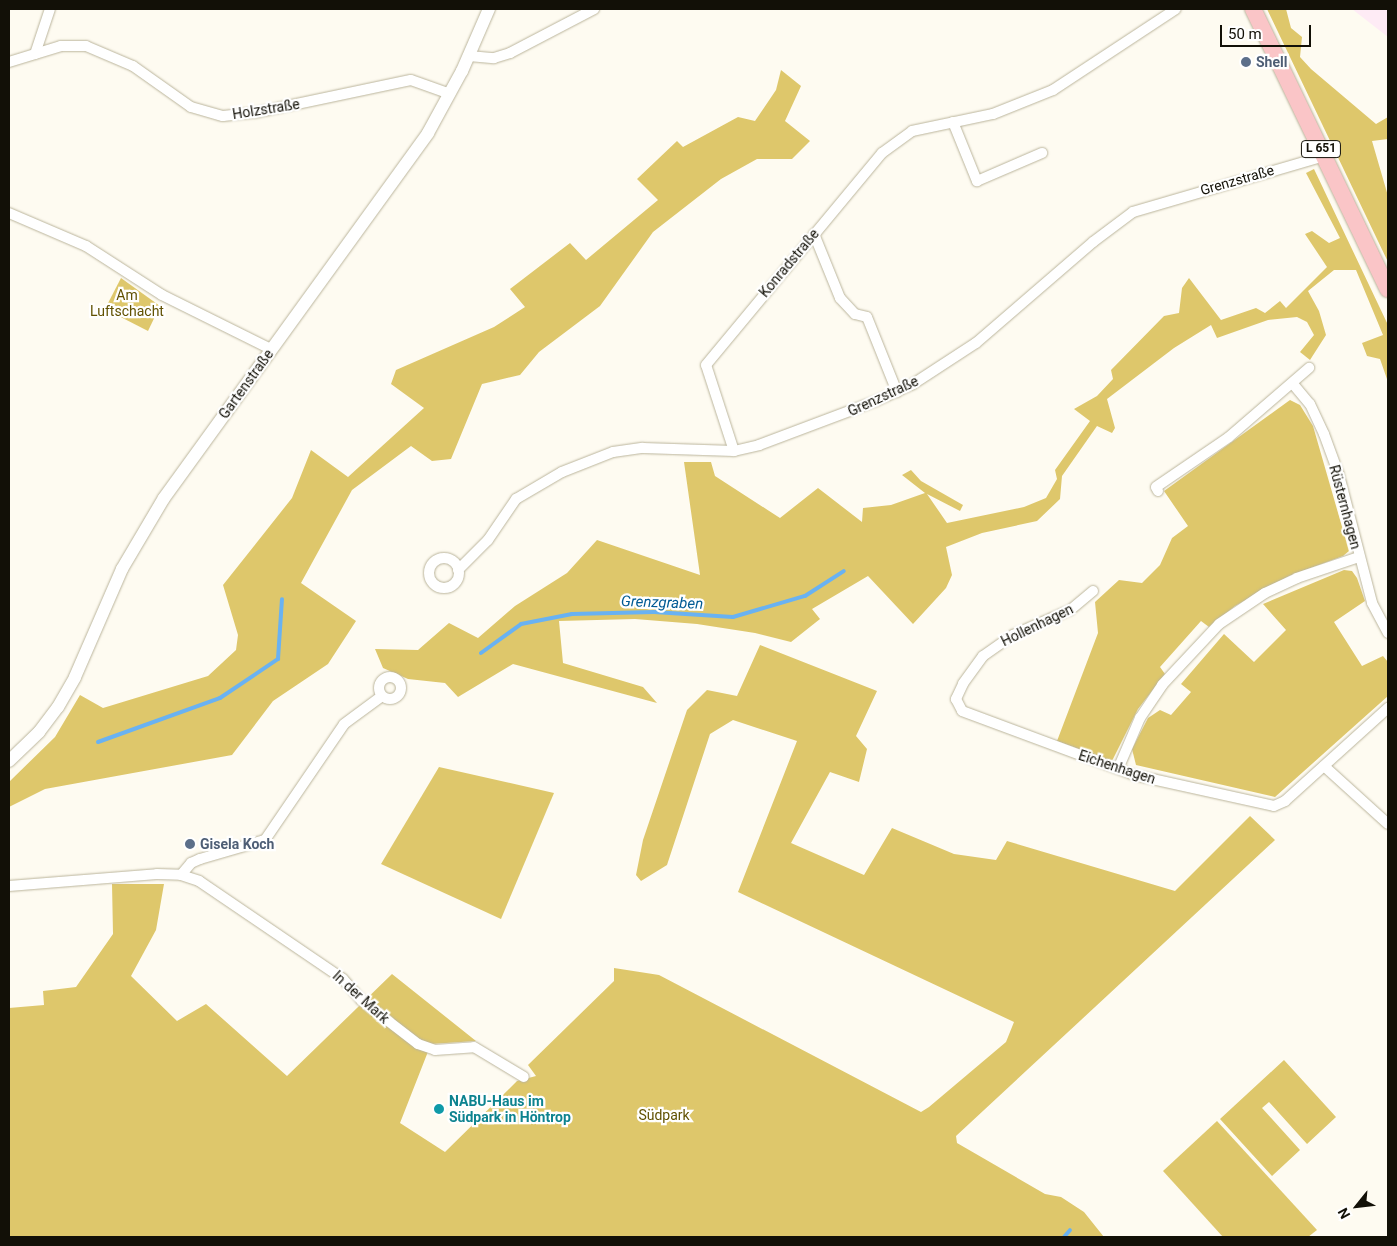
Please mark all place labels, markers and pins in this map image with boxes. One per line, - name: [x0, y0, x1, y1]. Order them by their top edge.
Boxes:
- place label: Shell: [1256, 54, 1287, 70]
- marker: Shell: [1240, 56, 1252, 68]
- place label: Gisela Koch: [200, 836, 274, 852]
- marker: Gisela Koch: [184, 838, 196, 850]
- place label: NABU-Haus im Südpark in Höntrop: [449, 1093, 571, 1126]
- marker: NABU-Haus im Südpark in Höntrop: [433, 1103, 445, 1115]

